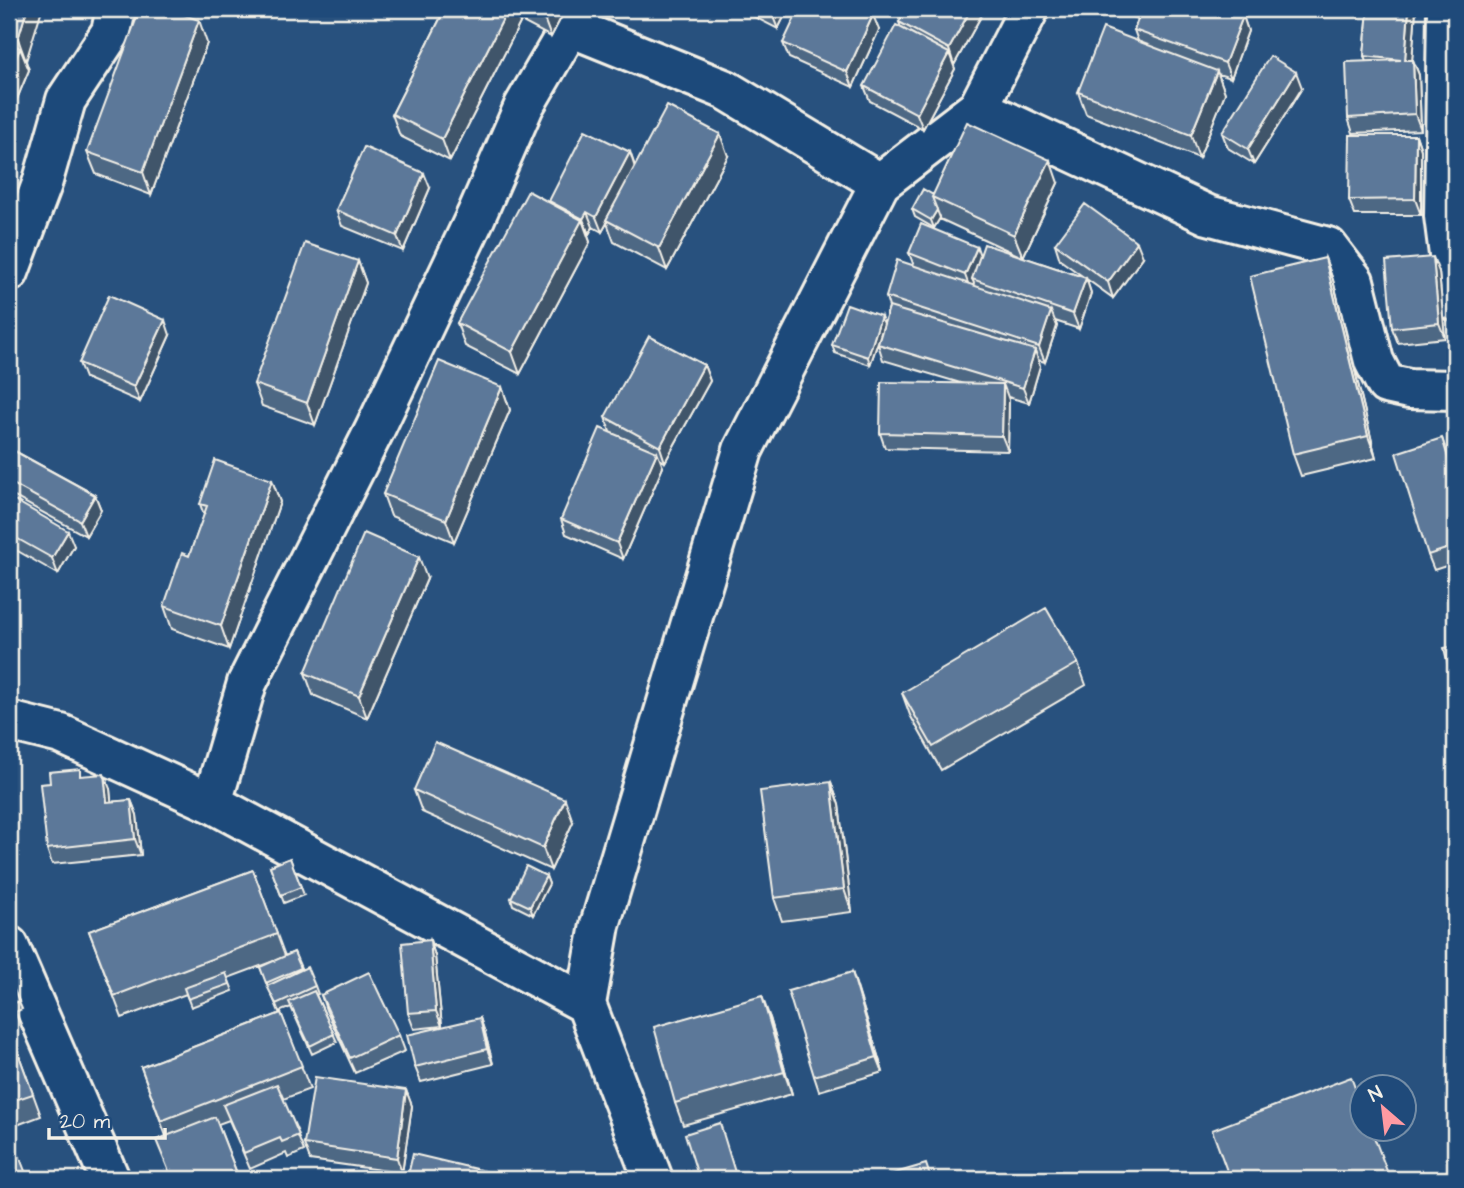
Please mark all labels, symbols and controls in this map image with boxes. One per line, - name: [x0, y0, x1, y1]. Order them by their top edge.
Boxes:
- north arrow: [1348, 1072, 1418, 1142]
- text: N: [1364, 1080, 1387, 1109]
- scale bar: [49, 1097, 164, 1141]
- text: 20 m: [60, 1107, 111, 1136]

